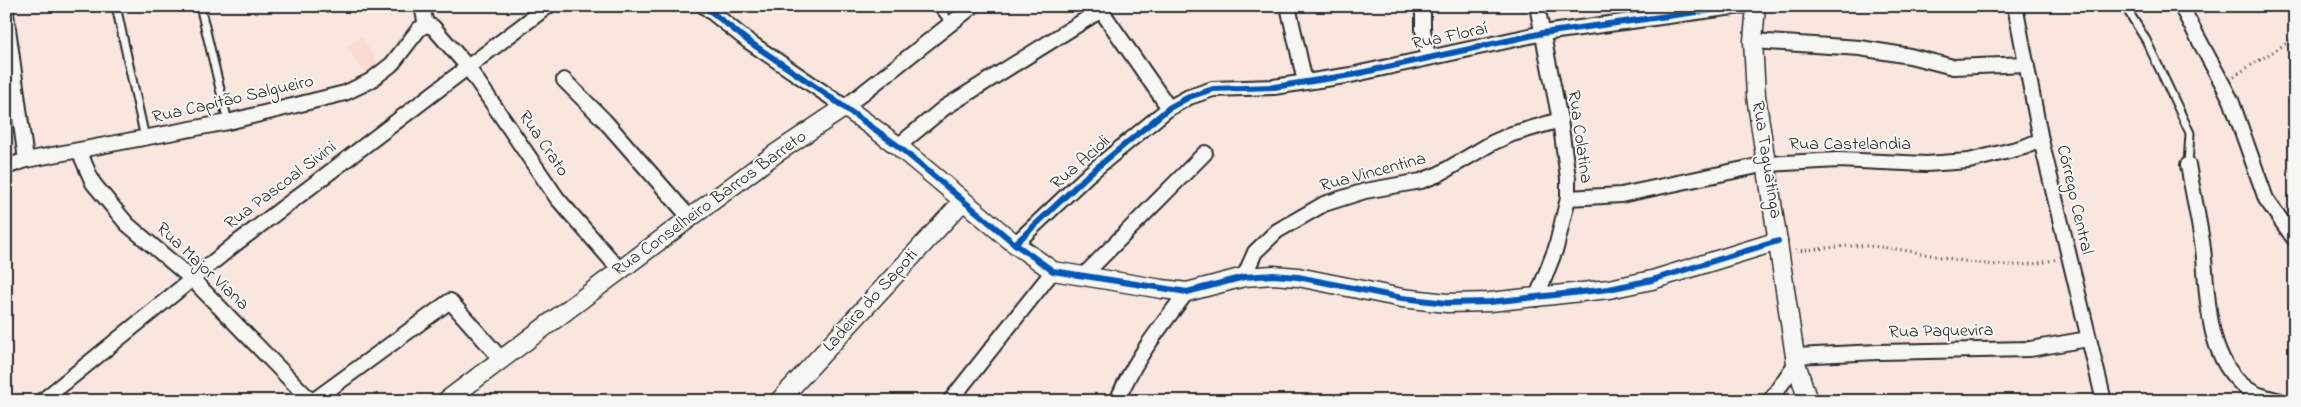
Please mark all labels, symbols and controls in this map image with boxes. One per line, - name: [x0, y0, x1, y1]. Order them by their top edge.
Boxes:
- street label: Rua Floraí: [1410, 16, 1490, 58]
- street label: Rua Capitão Salgueiro: [150, 69, 317, 132]
- street label: Rua Colatina: [1560, 89, 1598, 185]
- street label: Rua Taguatinga: [1743, 99, 1788, 221]
- street label: Rua Crato: [511, 106, 575, 182]
- street label: Rua Conselheiro Barros Barreto: [607, 125, 813, 283]
- street label: Rua Acioli: [1045, 130, 1117, 196]
- street label: Rua Castelandia: [1789, 132, 1911, 158]
- street label: Rua Pascoal Sivini: [220, 135, 342, 237]
- street label: Córrego Central: [2048, 143, 2099, 258]
- street label: Rua Vincentina: [1317, 146, 1429, 200]
- street label: Rua Major Viana: [150, 217, 254, 317]
- street label: Ladeira do Sapoti: [817, 244, 925, 358]
- street label: Rua Paquevira: [1888, 318, 1994, 346]

